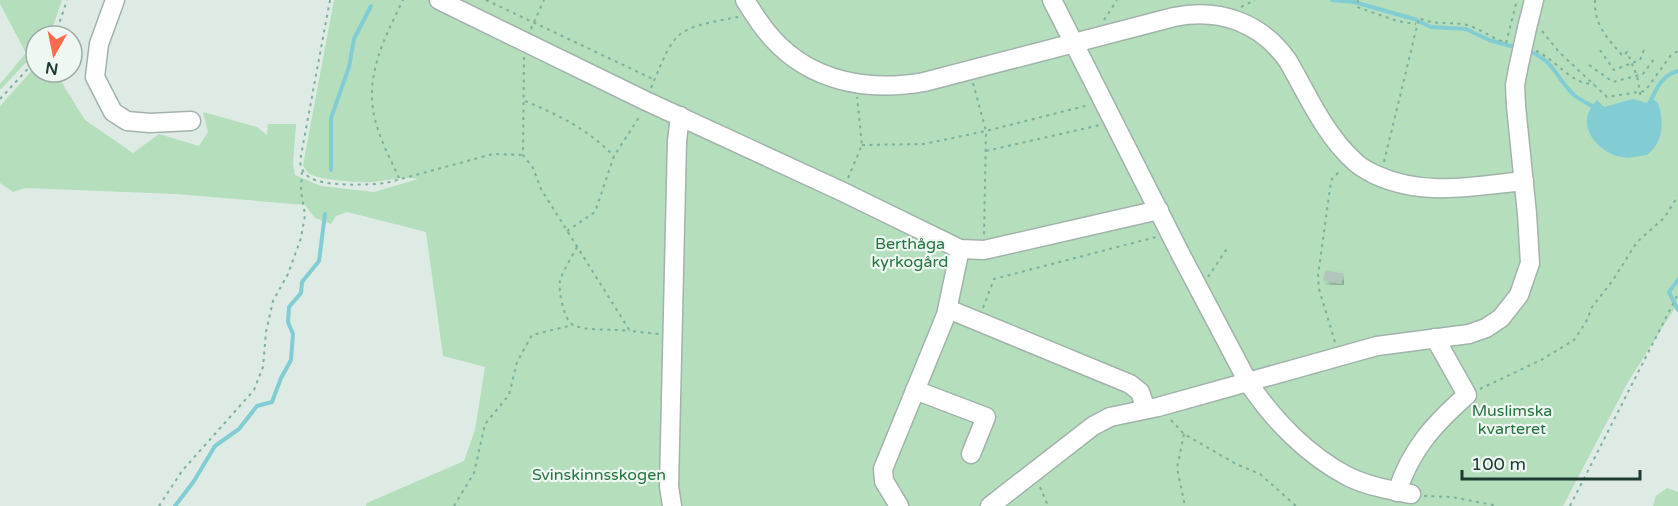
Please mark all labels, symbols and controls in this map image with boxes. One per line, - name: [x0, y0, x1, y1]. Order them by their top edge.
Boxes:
- north arrow: [24, 24, 84, 84]
- text: N: [44, 57, 60, 79]
- park label: Berthåga kyrkogård: [872, 234, 948, 272]
- park label: Muslimska kvarteret: [1472, 401, 1552, 439]
- scale bar: [1462, 443, 1640, 481]
- text: 100 m: [1471, 453, 1526, 475]
- park label: Svinskinnsskogen: [532, 465, 666, 485]

